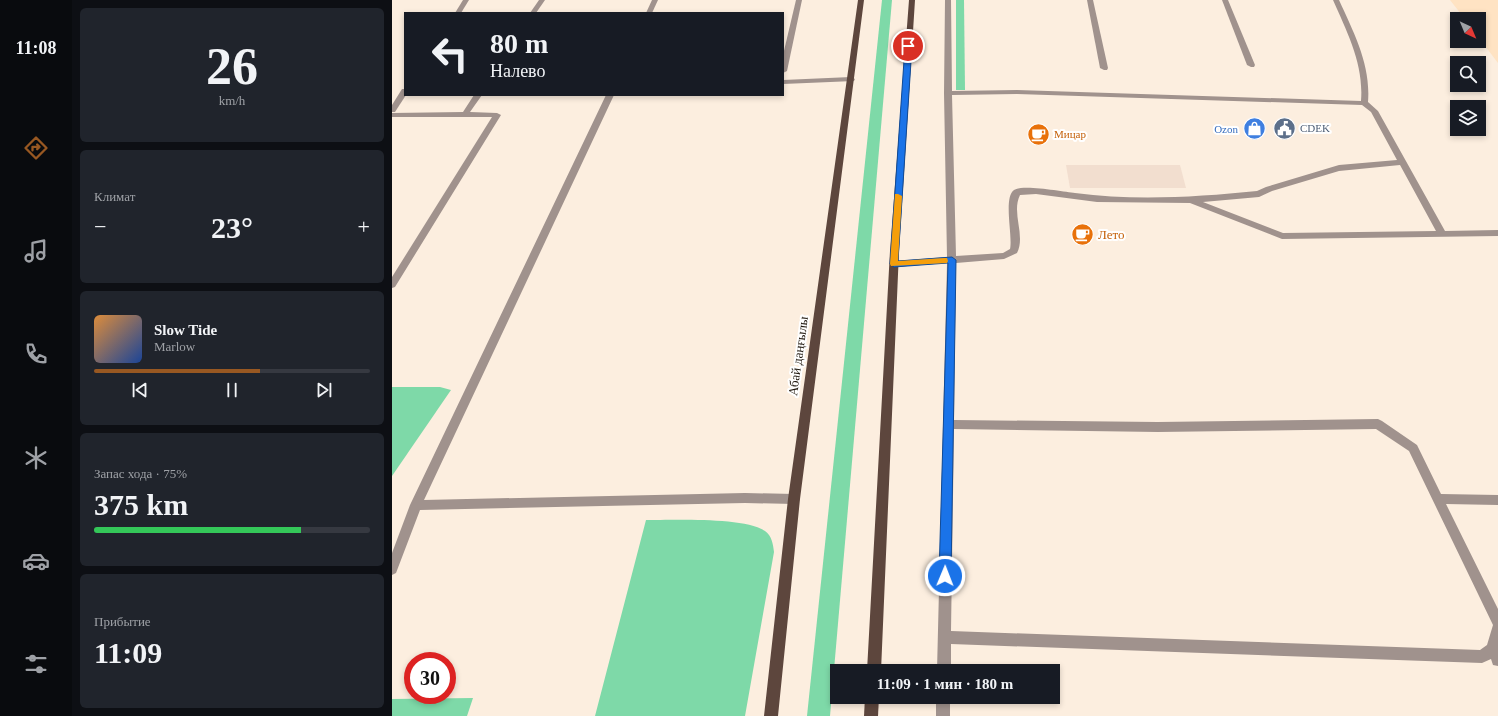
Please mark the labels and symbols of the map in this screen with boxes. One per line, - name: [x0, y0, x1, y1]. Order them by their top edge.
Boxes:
- north arrow: [1450, 12, 1486, 48]
- pin: [891, 29, 925, 63]
- public building icon: CDEK: [1271, 115, 1297, 141]
- shop icon: Ozon: [1241, 116, 1267, 142]
- cafe icon: Мицар: [1026, 121, 1052, 147]
- place label: CDEK: [1300, 122, 1330, 134]
- place label: Ozon: [1214, 123, 1238, 135]
- place label: Мицар: [1054, 128, 1086, 140]
- cafe icon: Лето: [1070, 221, 1096, 247]
- place label: Лето: [1098, 227, 1125, 242]
- street label: Абай даңғылы: [785, 315, 811, 397]
- position arrow: [924, 555, 966, 597]
- speed limit sign: 30: [404, 652, 456, 704]

